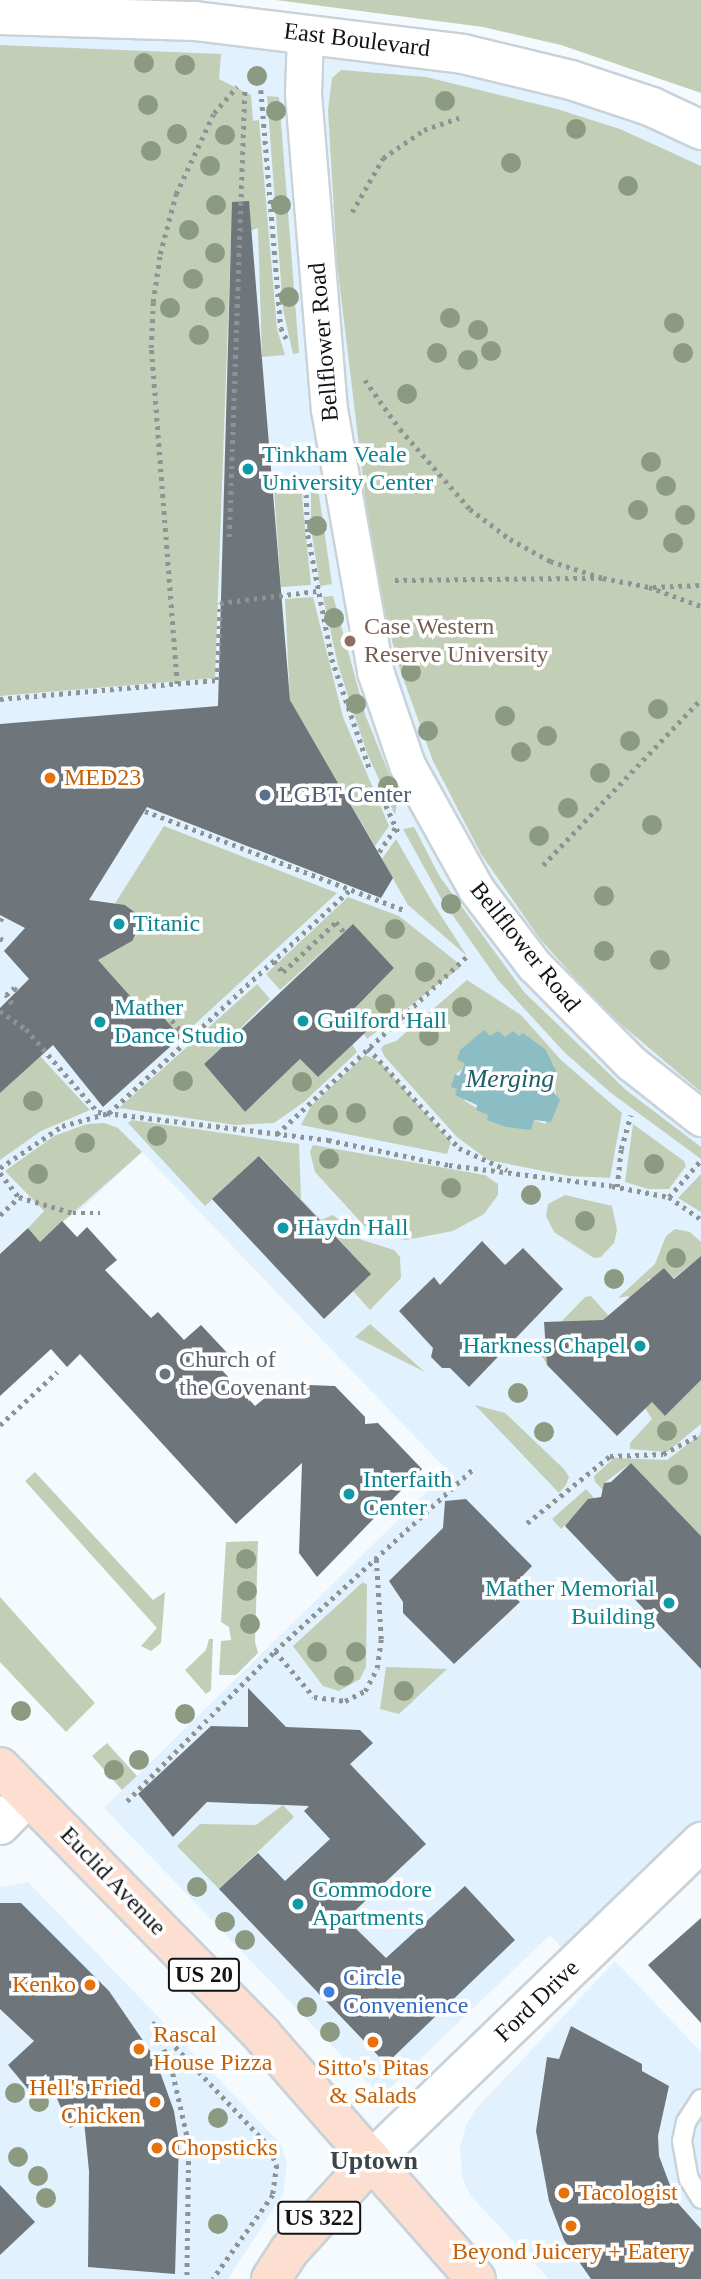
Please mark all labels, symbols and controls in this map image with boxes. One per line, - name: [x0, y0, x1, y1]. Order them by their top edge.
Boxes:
- street label: East Boulevard: [282, 17, 432, 63]
- street label: Bellflower Road: [303, 261, 345, 423]
- place label: Tinkham Veale University Center: [262, 441, 433, 497]
- marker: Tinkham Veale University Center: [240, 461, 256, 477]
- place label: Case Western Reserve University: [364, 613, 549, 669]
- marker: Case Western Reserve University: [342, 633, 358, 649]
- place label: MED23: [64, 764, 141, 792]
- marker: MED23: [42, 770, 58, 786]
- place label: LGBT Center: [279, 781, 412, 809]
- marker: LGBT Center: [257, 787, 273, 803]
- street label: Bellflower Road: [464, 876, 586, 1018]
- place label: Titanic: [133, 910, 200, 938]
- marker: Titanic: [111, 916, 127, 932]
- place label: Mather Dance Studio: [114, 994, 244, 1050]
- place label: Guilford Hall: [317, 1007, 447, 1035]
- marker: Guilford Hall: [295, 1013, 311, 1029]
- marker: Mather Dance Studio: [92, 1014, 108, 1030]
- water label: Merging: [466, 1063, 554, 1095]
- place label: Haydn Hall: [297, 1214, 408, 1242]
- marker: Haydn Hall: [275, 1220, 291, 1236]
- place label: Harkness Chapel: [463, 1332, 626, 1360]
- marker: Harkness Chapel: [632, 1338, 648, 1354]
- place label: Church of the Covenant: [179, 1346, 306, 1402]
- marker: Church of the Covenant: [157, 1366, 173, 1382]
- place label: Interfaith Center: [363, 1466, 452, 1522]
- marker: Interfaith Center: [341, 1486, 357, 1502]
- place label: Mather Memorial Building: [485, 1575, 655, 1631]
- marker: Mather Memorial Building: [661, 1595, 677, 1611]
- street label: Euclid Avenue: [53, 1820, 173, 1942]
- place label: Commodore Apartments: [312, 1876, 432, 1932]
- marker: Commodore Apartments: [290, 1896, 306, 1912]
- street label: Ford Drive: [489, 1954, 585, 2048]
- road number: US 20: [167, 1956, 241, 1994]
- place label: Circle Convenience: [343, 1964, 468, 2020]
- place label: Kenko: [12, 1971, 76, 1999]
- marker: Kenko: [82, 1977, 98, 1993]
- marker: Circle Convenience: [321, 1984, 337, 2000]
- place label: Rascal House Pizza: [153, 2021, 272, 2077]
- marker: Sitto's Pitas & Salads: [365, 2034, 381, 2050]
- marker: Rascal House Pizza: [131, 2041, 147, 2057]
- place label: Sitto's Pitas & Salads: [317, 2054, 429, 2110]
- place label: Hell's Fried Chicken: [29, 2074, 141, 2130]
- marker: Hell's Fried Chicken: [147, 2094, 163, 2110]
- place label: Chopsticks: [171, 2134, 278, 2162]
- marker: Chopsticks: [149, 2140, 165, 2156]
- district label: Uptown: [330, 2145, 418, 2177]
- place label: Tacologist: [578, 2179, 678, 2207]
- marker: Tacologist: [556, 2185, 572, 2201]
- road number: US 322: [277, 2198, 361, 2238]
- marker: Beyond Juicery + Eatery: [563, 2218, 579, 2234]
- place label: Beyond Juicery + Eatery: [452, 2238, 690, 2266]

